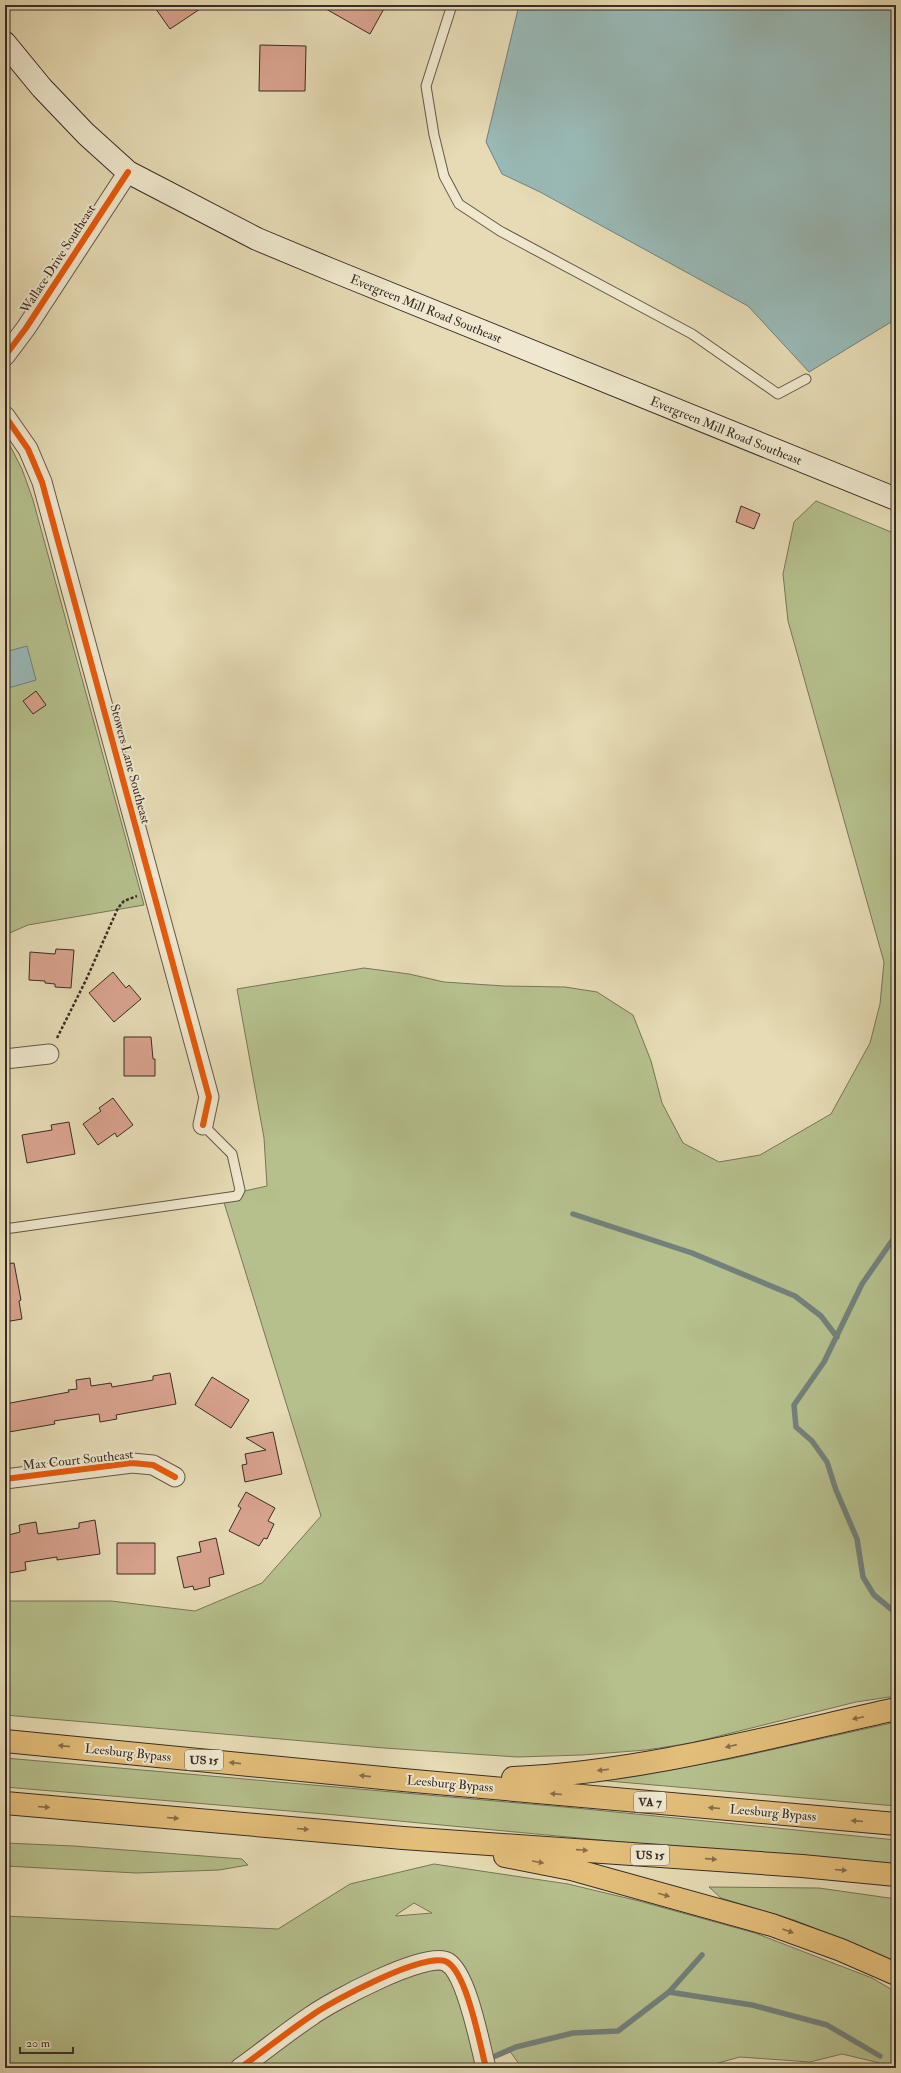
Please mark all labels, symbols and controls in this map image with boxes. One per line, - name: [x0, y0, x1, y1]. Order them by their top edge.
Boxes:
- street label: Wallace Drive Southeast: [16, 202, 99, 317]
- street label: Evergreen Mill Road Southeast: [348, 271, 504, 347]
- street label: Evergreen Mill Road Southeast: [648, 393, 804, 469]
- street label: Stowers Lane Southeast: [106, 702, 154, 826]
- street label: Max Court Southeast: [22, 1446, 134, 1474]
- one-way arrow: [852, 1715, 864, 1721]
- street label: Leesburg Bypass: [84, 1741, 173, 1767]
- one-way arrow: [58, 1743, 70, 1750]
- one-way arrow: [725, 1743, 737, 1749]
- road number: US 15: [185, 1750, 223, 1770]
- one-way arrow: [229, 1760, 241, 1766]
- one-way arrow: [597, 1767, 609, 1773]
- one-way arrow: [359, 1772, 371, 1779]
- street label: Leesburg Bypass: [406, 1772, 494, 1797]
- one-way arrow: [550, 1790, 562, 1797]
- road number: VA 7: [634, 1792, 666, 1812]
- street label: Leesburg Bypass: [729, 1801, 817, 1826]
- one-way arrow: [38, 1803, 50, 1810]
- one-way arrow: [708, 1804, 720, 1811]
- one-way arrow: [167, 1814, 179, 1821]
- one-way arrow: [851, 1817, 863, 1824]
- one-way arrow: [297, 1826, 309, 1832]
- road number: US 15: [631, 1845, 669, 1865]
- one-way arrow: [576, 1846, 588, 1853]
- one-way arrow: [705, 1856, 717, 1863]
- one-way arrow: [532, 1860, 544, 1866]
- one-way arrow: [835, 1866, 847, 1873]
- one-way arrow: [658, 1892, 670, 1898]
- one-way arrow: [783, 1928, 795, 1934]
- scale bar: [20, 2029, 73, 2055]
- text: 20 m: [26, 2036, 51, 2051]

